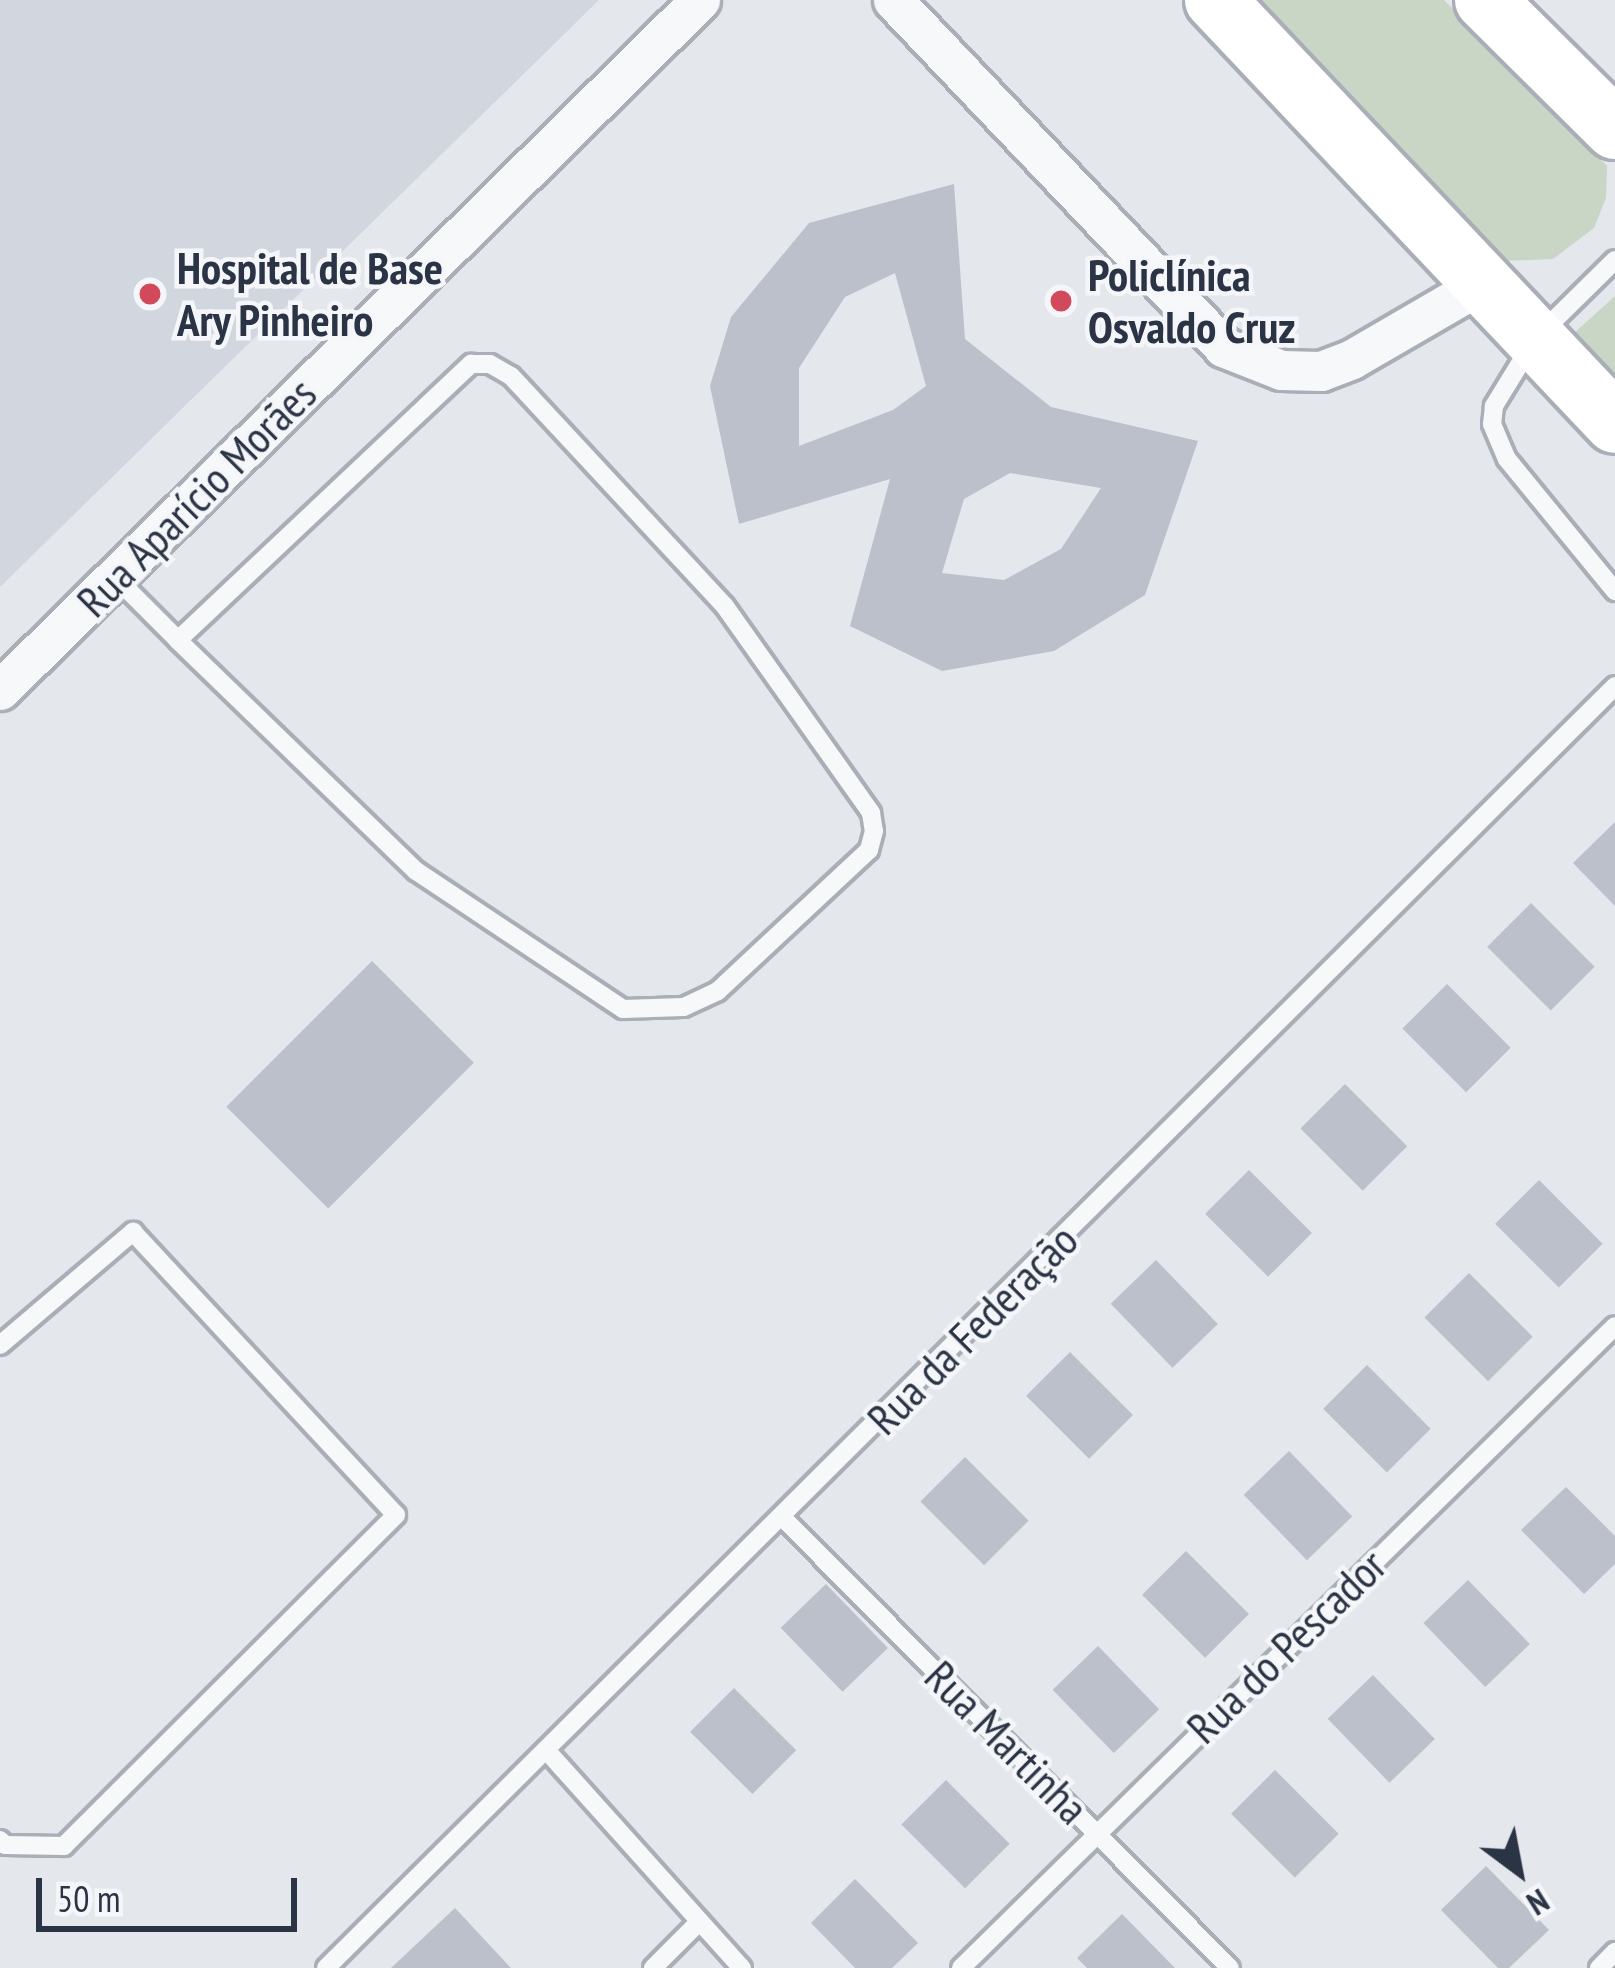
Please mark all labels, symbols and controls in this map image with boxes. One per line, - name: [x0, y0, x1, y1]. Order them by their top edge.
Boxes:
- place label: Hospital de Base Ary Pinheiro: [177, 241, 443, 347]
- place label: Policlínica Osvaldo Cruz: [1088, 248, 1296, 354]
- marker: Hospital de Base Ary Pinheiro: [134, 278, 166, 310]
- marker: Policlínica Osvaldo Cruz: [1045, 285, 1077, 317]
- street label: Rua Aparício Morães: [65, 366, 327, 628]
- street label: Rua da Federação: [856, 1213, 1088, 1445]
- street label: Rua do Pescador: [1175, 1538, 1397, 1754]
- street label: Rua Martinha: [914, 1649, 1100, 1835]
- north arrow: [1459, 1812, 1579, 1932]
- scale bar: [42, 1854, 303, 1928]
- text: 50 m: [57, 1875, 120, 1922]
- text: N: [1519, 1880, 1557, 1926]

